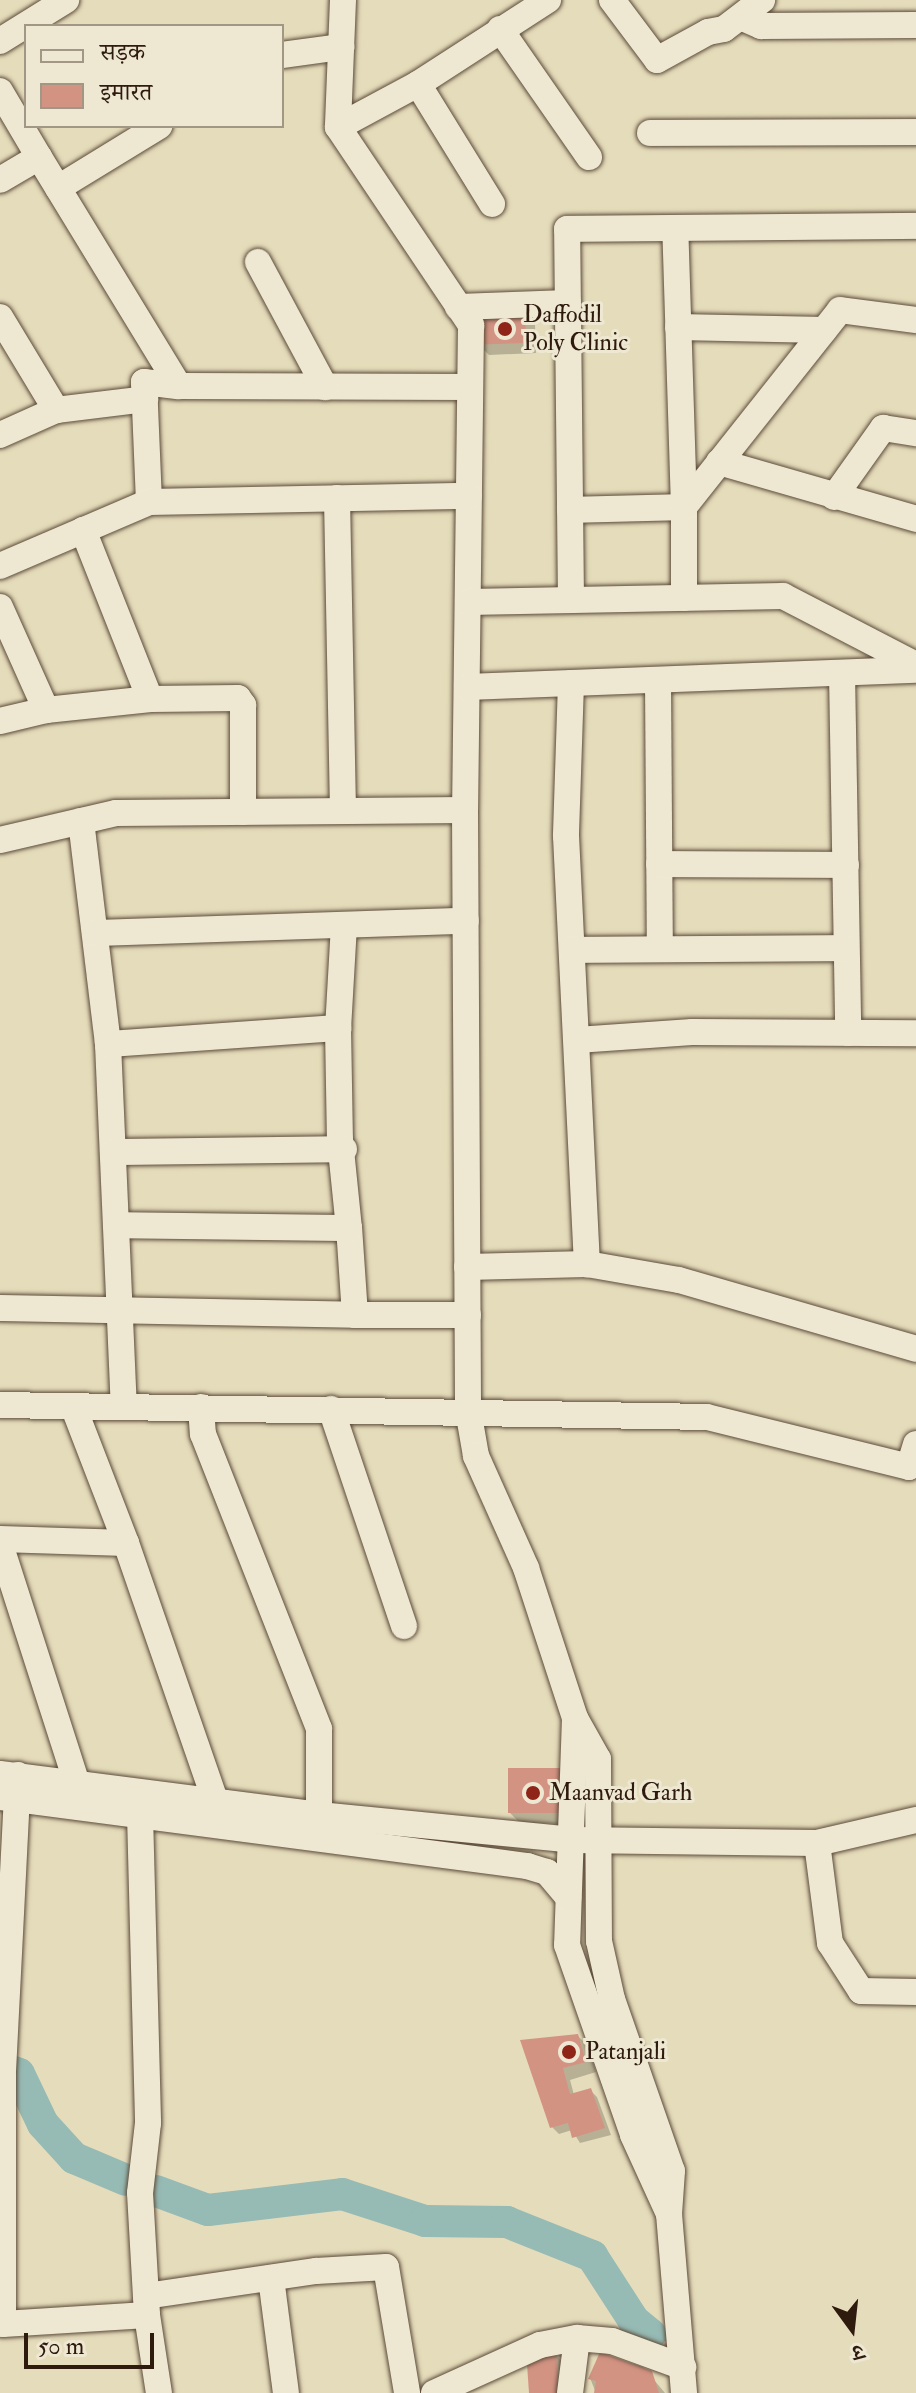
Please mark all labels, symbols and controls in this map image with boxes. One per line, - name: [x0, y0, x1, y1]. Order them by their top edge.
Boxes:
- legend: [24, 24, 284, 128]
- text: सड़क: [100, 37, 145, 68]
- text: इमारत: [100, 77, 152, 108]
- place label: Daffodil Poly Clinic: [523, 301, 628, 357]
- marker: Daffodil Poly Clinic: [494, 318, 516, 340]
- place label: Maanvad Garh: [549, 1779, 692, 1807]
- marker: Maanvad Garh: [524, 1784, 542, 1802]
- place label: Patanjali: [585, 2038, 666, 2066]
- marker: Patanjali: [560, 2043, 578, 2061]
- north arrow: [812, 2289, 892, 2369]
- scale bar: [28, 2317, 158, 2367]
- text: 50 m: [38, 2331, 84, 2362]
- text: उ: [849, 2337, 867, 2367]

